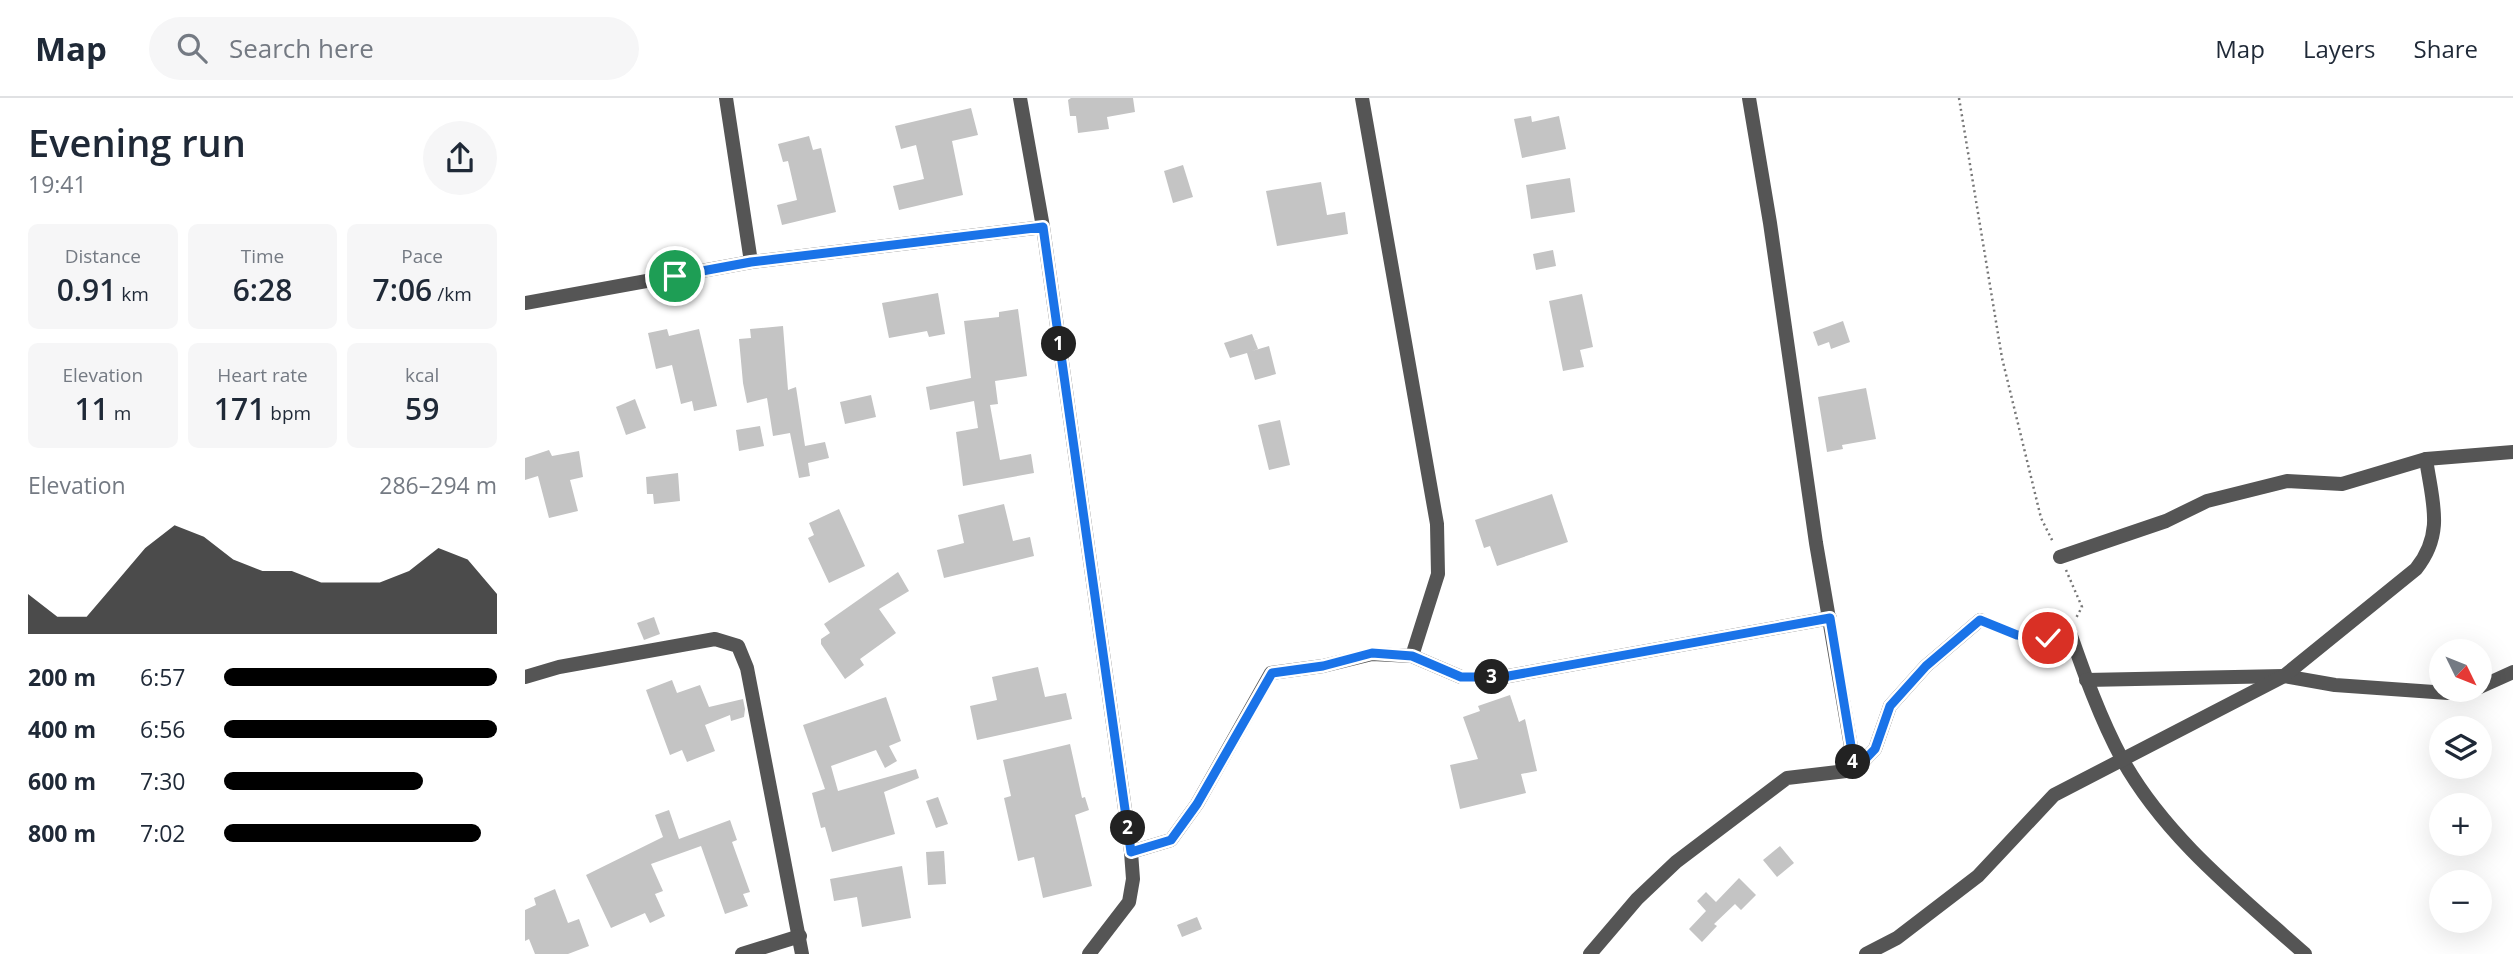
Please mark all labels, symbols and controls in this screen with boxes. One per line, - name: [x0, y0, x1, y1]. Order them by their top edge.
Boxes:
- search box: [149, 17, 639, 80]
- text: Map: [35, 26, 107, 71]
- icon: search: [173, 29, 211, 67]
- text: Search here: [229, 30, 374, 66]
- text: Map: [2215, 32, 2265, 65]
- text: Layers: [2303, 32, 2376, 65]
- text: Share: [2414, 32, 2478, 65]
- text: Evening run: [28, 116, 246, 168]
- button: share: [423, 121, 497, 195]
- text: 19:41: [28, 168, 87, 200]
- text: Distance: [65, 243, 141, 269]
- text: Time: [241, 243, 284, 269]
- text: Pace: [401, 243, 443, 269]
- pin: [645, 246, 705, 306]
- icon: arrive: [656, 257, 694, 295]
- text: 0.91: [57, 269, 116, 310]
- text: 6:28: [233, 269, 292, 310]
- text: 7:06: [373, 269, 432, 310]
- text: km: [116, 281, 149, 307]
- text: /km: [432, 281, 472, 307]
- pin: 1: [1041, 327, 1077, 362]
- text: 1: [1053, 330, 1064, 356]
- text: Elevation: [62, 362, 143, 388]
- text: Heart rate: [217, 362, 308, 388]
- text: kcal: [405, 362, 439, 388]
- text: 11: [74, 388, 109, 429]
- text: 171: [214, 388, 265, 429]
- text: 59: [405, 388, 439, 429]
- text: m: [109, 400, 131, 426]
- text: bpm: [265, 400, 311, 426]
- text: Elevation: [28, 469, 126, 501]
- text: 286–294 m: [379, 469, 497, 501]
- pin: [2018, 608, 2078, 668]
- icon: check: [2029, 619, 2067, 657]
- north arrow: [2429, 639, 2492, 702]
- map controls: [2429, 639, 2492, 933]
- pin: 3: [1475, 660, 1509, 694]
- text: 200 m: [28, 661, 96, 693]
- text: 6:57: [140, 661, 186, 693]
- text: 3: [1486, 663, 1497, 689]
- text: 400 m: [28, 713, 96, 745]
- text: 6:56: [140, 713, 186, 745]
- button: layers: [2429, 716, 2492, 779]
- pin: 4: [1835, 744, 1871, 780]
- text: 4: [1847, 748, 1858, 774]
- text: 600 m: [28, 765, 96, 797]
- text: 7:30: [140, 765, 186, 797]
- button: +: [2429, 793, 2492, 856]
- pin: 2: [1111, 810, 1145, 846]
- text: 2: [1122, 814, 1133, 840]
- text: 800 m: [28, 817, 96, 849]
- text: 7:02: [140, 817, 186, 849]
- button: −: [2429, 870, 2492, 933]

